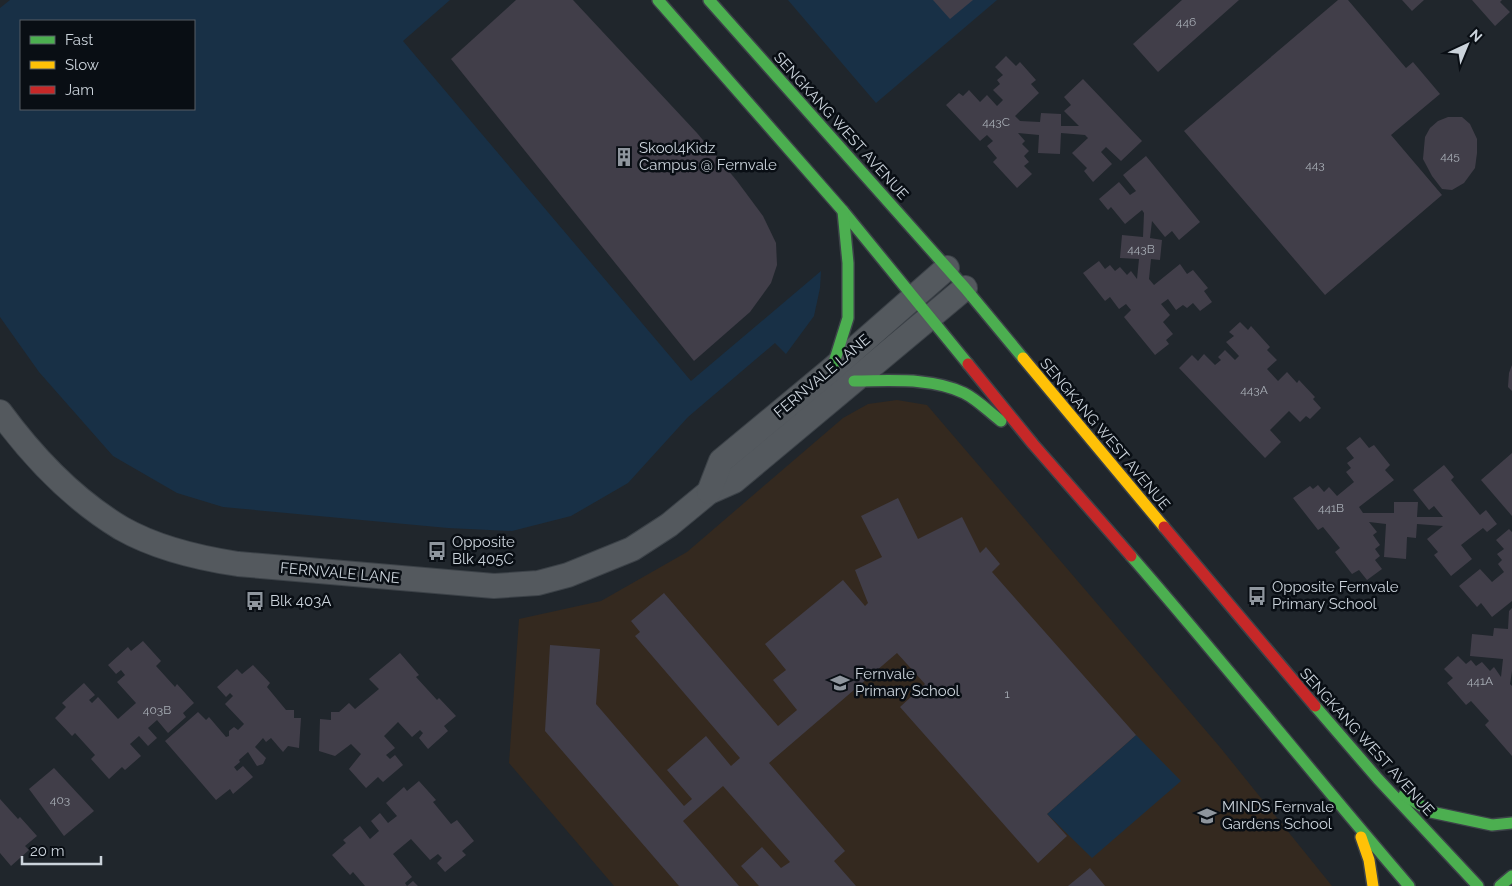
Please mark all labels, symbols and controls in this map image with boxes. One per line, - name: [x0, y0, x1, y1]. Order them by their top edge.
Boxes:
- house number: 446: [1176, 15, 1196, 29]
- legend: [20, 20, 195, 110]
- north arrow: [1442, 20, 1492, 70]
- text: N: [1467, 26, 1485, 45]
- text: Fast: [65, 31, 93, 49]
- street label: SENGKANG WEST AVENUE: [770, 48, 912, 204]
- text: Slow: [65, 56, 99, 74]
- text: Jam: [65, 81, 94, 99]
- house number: 443C: [982, 115, 1010, 129]
- place label: Skool4Kidz Campus @ Fernvale: [639, 139, 777, 174]
- building icon: Skool4Kidz Campus @ Fernvale: [613, 146, 635, 168]
- house number: 445: [1440, 149, 1460, 163]
- house number: 443: [1305, 158, 1325, 172]
- house number: 443B: [1127, 242, 1155, 256]
- street label: FERNVALE LANE: [770, 331, 874, 421]
- street label: SENGKANG WEST AVENUE: [1036, 354, 1174, 514]
- house number: 443A: [1240, 383, 1268, 397]
- house number: 441B: [1318, 501, 1344, 515]
- place label: Opposite Blk 405C: [452, 533, 515, 568]
- bus stop icon: Opposite Blk 405C: [426, 540, 448, 562]
- street label: FERNVALE LANE: [279, 559, 401, 587]
- place label: Opposite Fernvale Primary School: [1272, 578, 1399, 613]
- bus stop icon: Opposite Fernvale Primary School: [1246, 585, 1268, 607]
- bus stop icon: Blk 403A: [244, 590, 266, 612]
- place label: Blk 403A: [270, 592, 331, 610]
- street label: SENGKANG WEST AVENUE: [1296, 664, 1438, 820]
- place label: Fernvale Primary School: [855, 665, 961, 700]
- school or university icon: Fernvale Primary School: [829, 672, 851, 694]
- house number: 441A: [1467, 674, 1493, 688]
- house number: 1: [1004, 687, 1010, 701]
- house number: 403B: [143, 703, 171, 717]
- house number: 403: [50, 793, 70, 807]
- place label: MINDS Fernvale Gardens School: [1222, 798, 1334, 833]
- school or university icon: MINDS Fernvale Gardens School: [1196, 805, 1218, 827]
- scale bar: [22, 834, 101, 866]
- text: 20 m: [30, 842, 65, 860]

